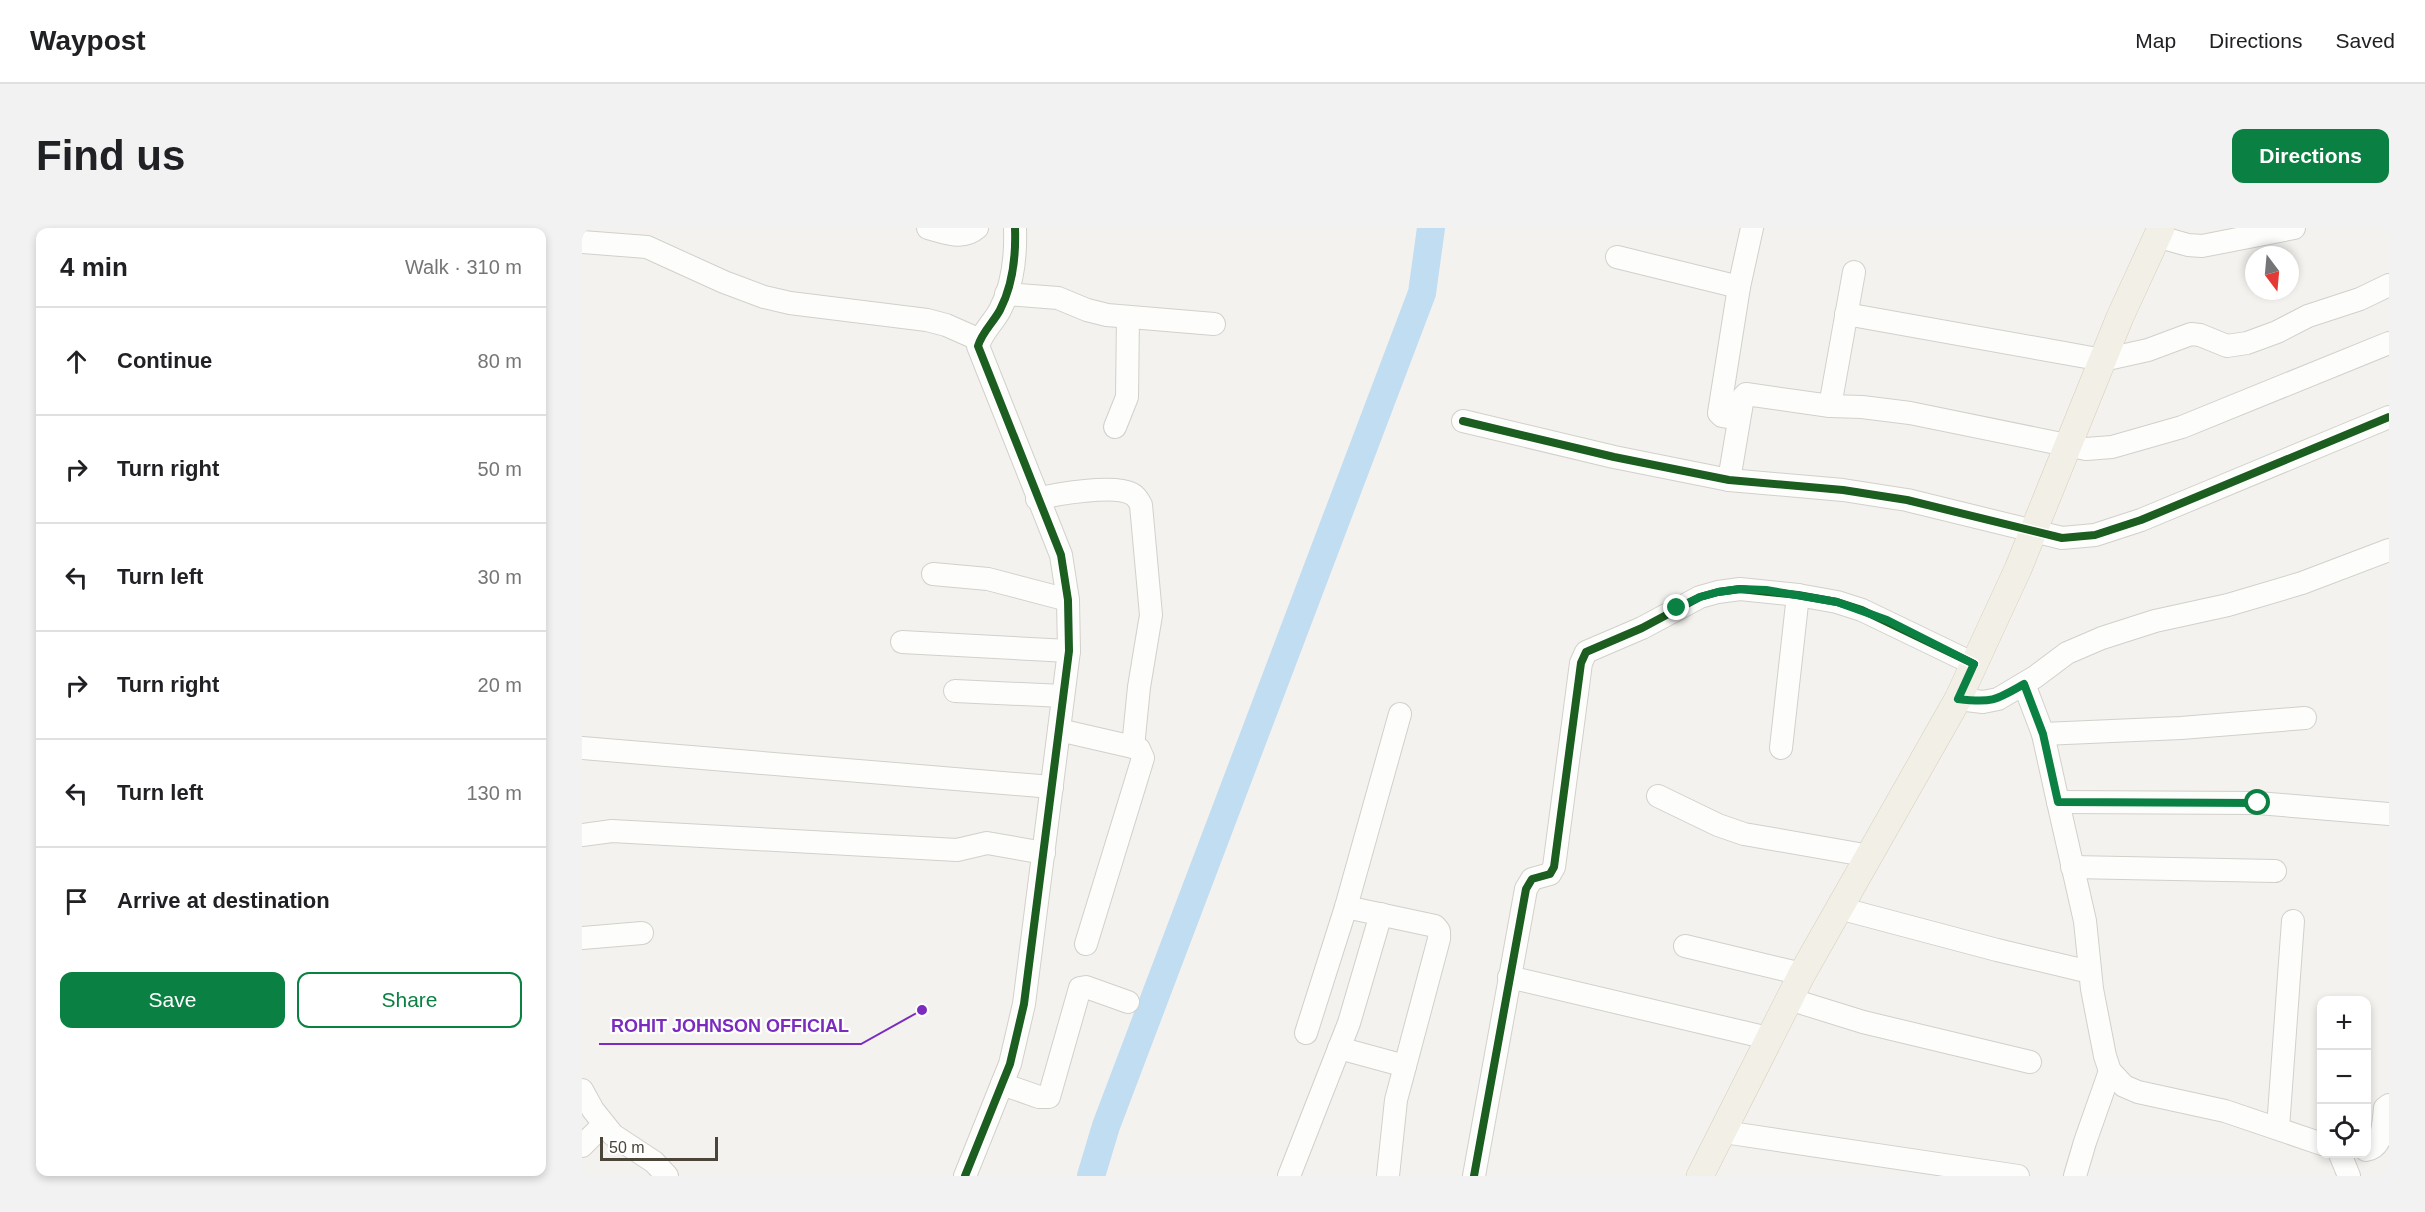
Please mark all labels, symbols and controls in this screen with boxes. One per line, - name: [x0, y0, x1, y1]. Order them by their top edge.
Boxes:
- text: Waypost: [30, 25, 146, 56]
- text: Map: [2135, 29, 2176, 52]
- text: Directions: [2209, 29, 2302, 52]
- text: Saved: [2335, 29, 2395, 52]
- button: Directions: [2232, 129, 2389, 183]
- text: Find us: [36, 132, 185, 179]
- north arrow: [2245, 246, 2299, 300]
- text: 4 min: [60, 252, 128, 282]
- text: Walk · 310 m: [405, 256, 522, 278]
- icon: ahead: [60, 345, 93, 378]
- text: Continue: [117, 348, 212, 373]
- text: 80 m: [478, 350, 522, 372]
- icon: right: [60, 453, 93, 486]
- text: Turn right: [117, 456, 219, 481]
- text: 50 m: [478, 458, 522, 480]
- icon: left: [60, 561, 93, 594]
- text: Turn left: [117, 564, 203, 589]
- text: 30 m: [478, 566, 522, 588]
- route end: [1663, 594, 1689, 620]
- icon: right: [60, 669, 93, 702]
- text: Turn right: [117, 672, 219, 697]
- text: 20 m: [478, 674, 522, 696]
- icon: left: [60, 777, 93, 810]
- text: Turn left: [117, 780, 203, 805]
- text: 130 m: [466, 782, 522, 804]
- route start: [2244, 789, 2270, 815]
- icon: arrive: [60, 885, 93, 918]
- text: Arrive at destination: [117, 888, 330, 913]
- button: Save: [60, 972, 285, 1028]
- button: Share: [297, 972, 522, 1028]
- map controls: [2317, 996, 2371, 1158]
- button: +: [2317, 996, 2371, 1050]
- callout: ROHIT JOHNSON OFFICIAL: [599, 1008, 861, 1044]
- text: ROHIT JOHNSON OFFICIAL: [611, 1016, 849, 1036]
- button: −: [2317, 1050, 2371, 1104]
- button: locate: [2317, 1104, 2371, 1158]
- scale bar: [600, 1134, 718, 1162]
- text: 50 m: [609, 1139, 645, 1156]

